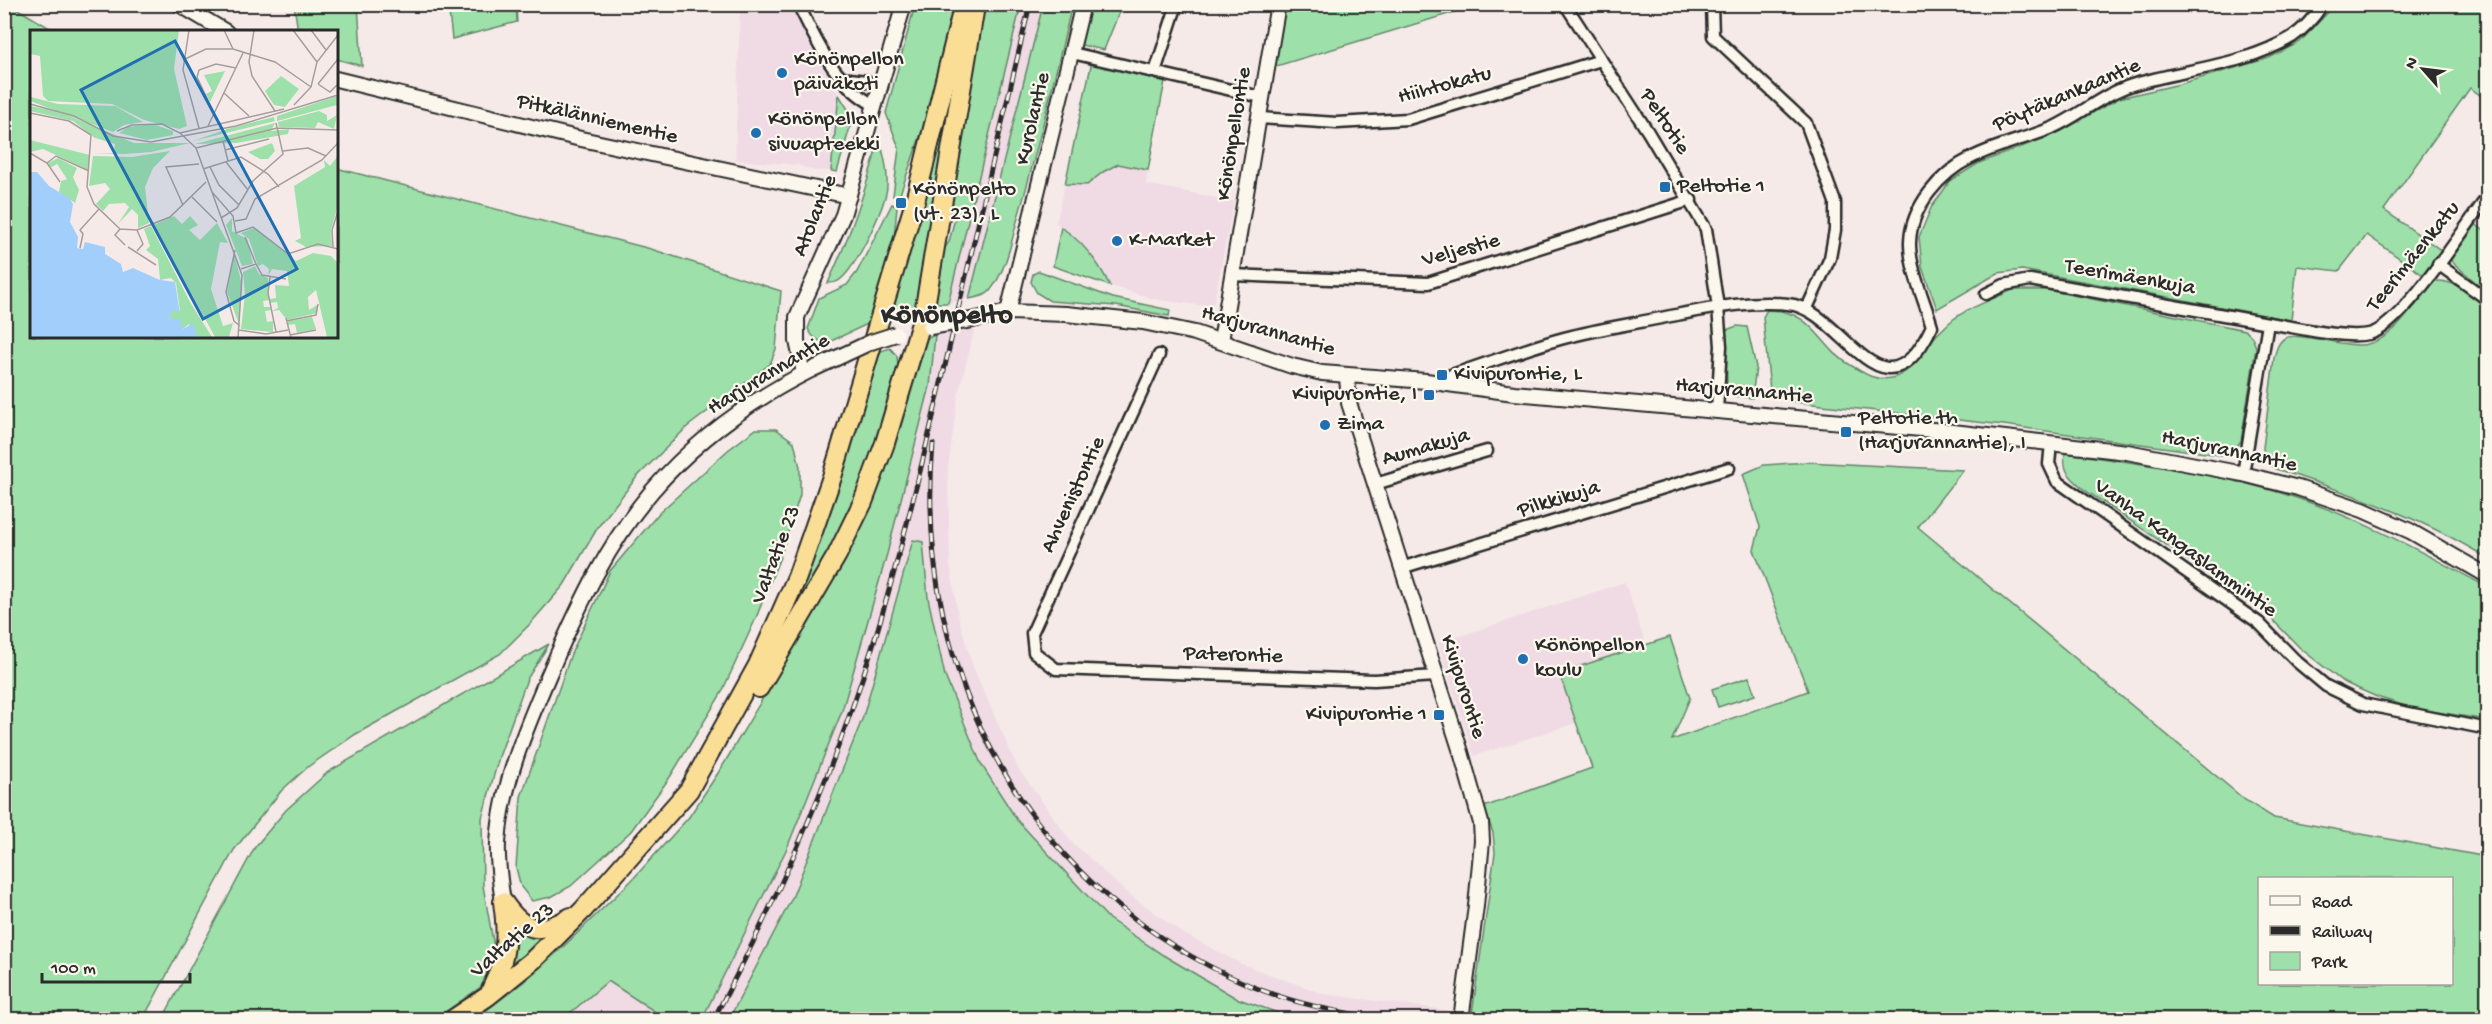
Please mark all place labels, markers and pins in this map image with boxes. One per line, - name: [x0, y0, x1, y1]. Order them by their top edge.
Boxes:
- place label: Könönpellon päiväkoti: [793, 47, 904, 98]
- marker: Könönpellon päiväkoti: [775, 66, 789, 80]
- place label: Könönpellon sivuapteekki: [768, 107, 880, 158]
- marker: Könönpellon sivuapteekki: [749, 126, 763, 140]
- place label: Peltotie 1: [1676, 174, 1765, 200]
- place label: Könönpelto (vt. 23), L: [913, 177, 1016, 228]
- marker: Peltotie 1: [1658, 180, 1672, 194]
- marker: Könönpelto (vt. 23), L: [894, 196, 908, 210]
- place label: K-Market: [1129, 228, 1215, 254]
- marker: K-Market: [1110, 234, 1124, 248]
- place label: Kivipurontie, L: [1454, 362, 1582, 388]
- marker: Kivipurontie, L: [1435, 368, 1449, 382]
- place label: Kivipurontie, I: [1292, 382, 1417, 408]
- marker: Kivipurontie, I: [1422, 388, 1436, 402]
- place label: Peltotie th (Harjurannantie), I: [1857, 406, 2026, 457]
- place label: Zima: [1337, 412, 1385, 438]
- marker: Zima: [1318, 418, 1332, 432]
- marker: Peltotie th (Harjurannantie), I: [1839, 425, 1853, 439]
- place label: Könönpellon koulu: [1535, 633, 1645, 684]
- marker: Könönpellon koulu: [1516, 652, 1530, 666]
- place label: Kivipurontie 1: [1306, 702, 1427, 728]
- marker: Kivipurontie 1: [1432, 708, 1446, 722]

